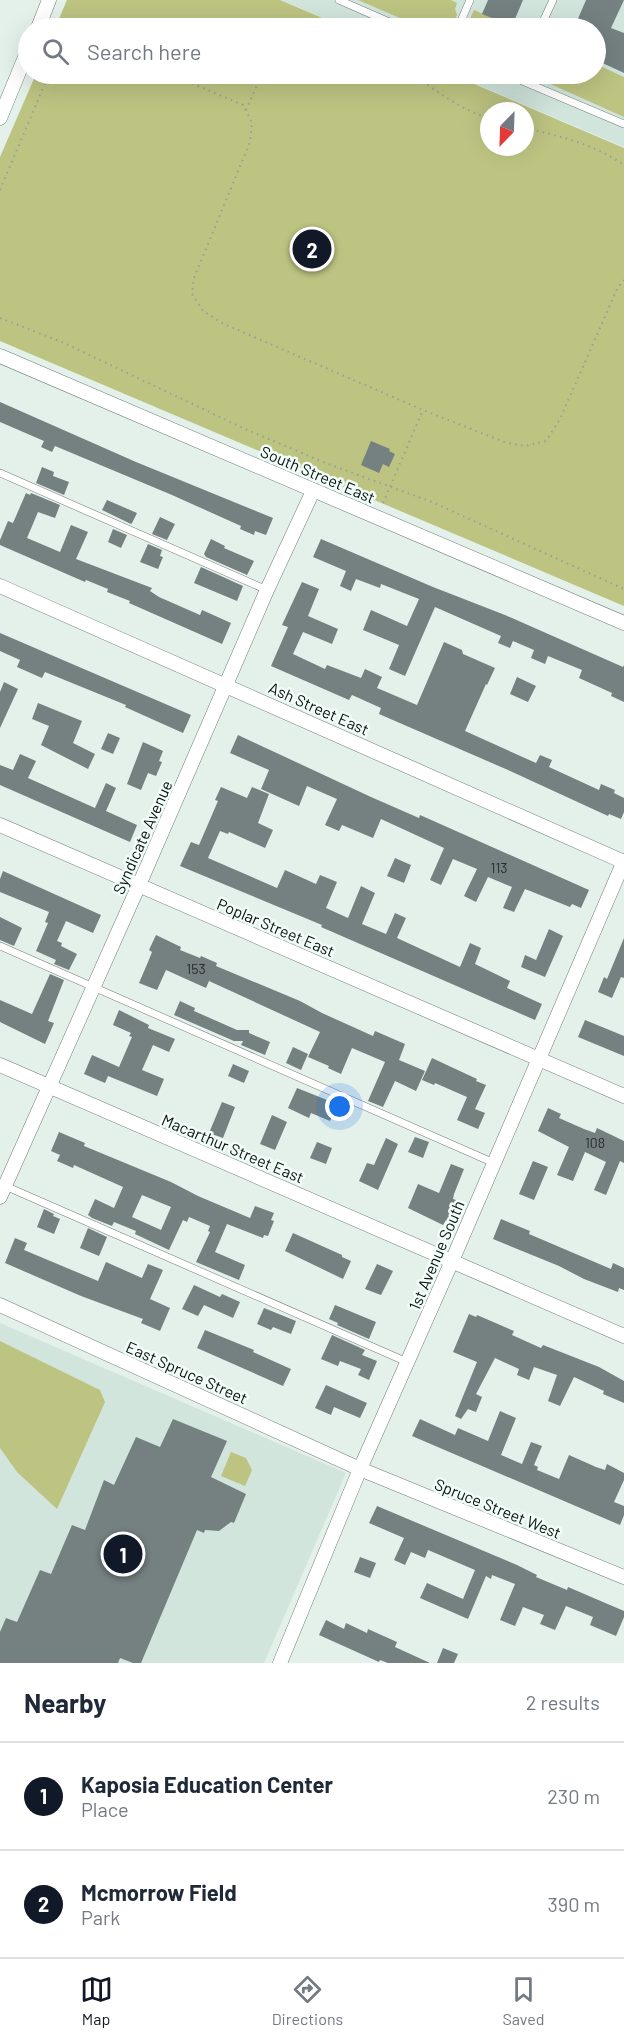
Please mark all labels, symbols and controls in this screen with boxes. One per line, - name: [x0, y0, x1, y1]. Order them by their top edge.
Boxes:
- search box: [18, 18, 606, 84]
- icon: search: [39, 35, 72, 68]
- text: Search here: [87, 38, 201, 64]
- north arrow: [480, 102, 534, 156]
- pin: 2: [292, 226, 332, 272]
- street label: South Street East: [258, 441, 378, 507]
- street label: Ash Street East: [266, 677, 372, 739]
- street label: Syndicate Avenue: [108, 777, 176, 897]
- house number: 113: [490, 859, 508, 876]
- street label: Poplar Street East: [214, 894, 338, 960]
- house number: 153: [186, 960, 206, 977]
- your location: [325, 1092, 354, 1121]
- street label: Macarthur Street East: [159, 1109, 307, 1187]
- house number: 108: [585, 1134, 605, 1151]
- street label: 1st Avenue South: [404, 1197, 468, 1313]
- street label: East Spruce Street: [123, 1337, 251, 1407]
- street label: Spruce Street West: [432, 1474, 564, 1542]
- pin: 1: [104, 1532, 142, 1576]
- text: Nearby: [24, 1687, 106, 1718]
- text: 2 results: [526, 1690, 600, 1714]
- text: Kaposia Education Center: [81, 1771, 333, 1797]
- text: 1: [40, 1784, 47, 1808]
- text: 230 m: [547, 1784, 600, 1808]
- text: Place: [81, 1797, 129, 1821]
- text: Mcmorrow Field: [81, 1879, 237, 1905]
- text: 2: [38, 1892, 49, 1916]
- text: 390 m: [547, 1892, 600, 1916]
- text: Park: [81, 1905, 120, 1929]
- tab: Map: [80, 1973, 113, 2028]
- tab: Directions: [272, 1973, 343, 2028]
- tab: Saved: [502, 1973, 544, 2028]

